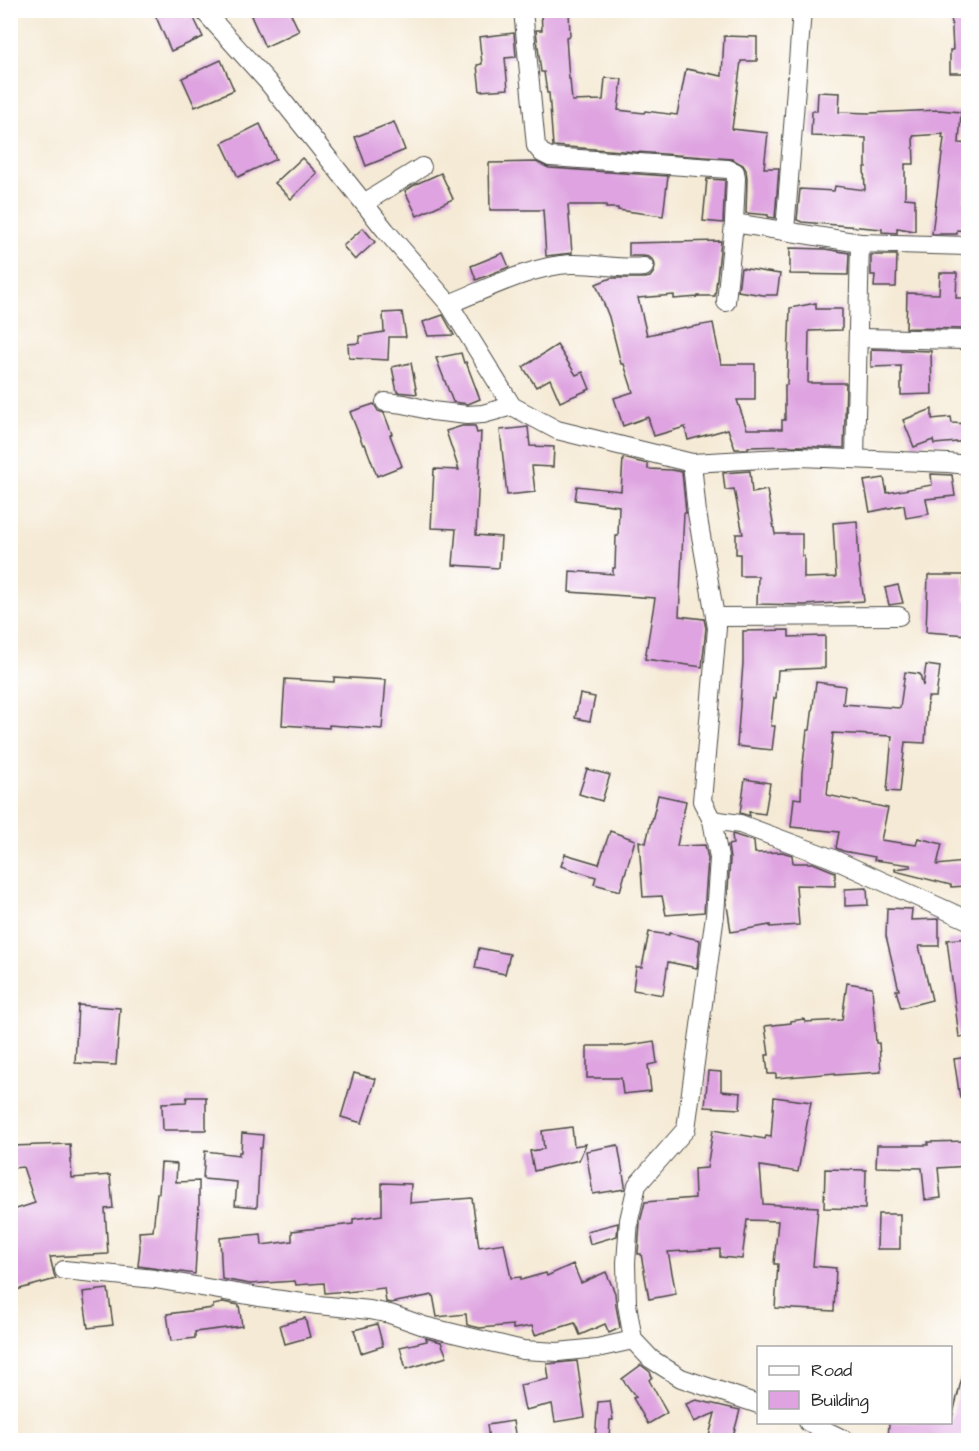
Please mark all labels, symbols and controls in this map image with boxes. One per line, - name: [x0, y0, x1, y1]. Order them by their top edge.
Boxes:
- legend: [757, 1346, 952, 1424]
- text: Road: [811, 1358, 852, 1383]
- text: Building: [811, 1388, 869, 1414]

